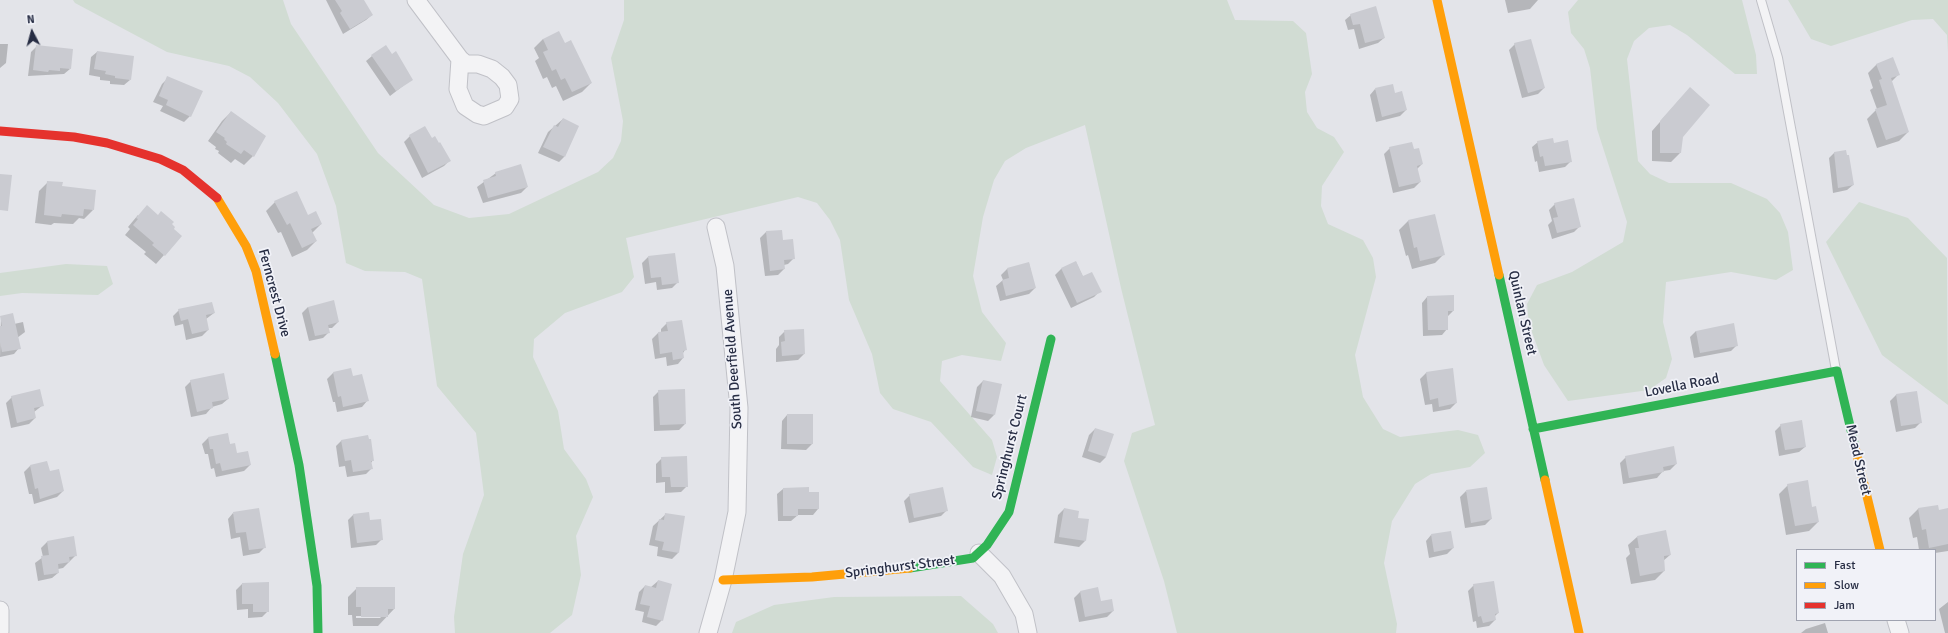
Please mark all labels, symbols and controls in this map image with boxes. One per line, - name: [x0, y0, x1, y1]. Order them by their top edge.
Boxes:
- north arrow: [12, 12, 52, 52]
- text: N: [26, 13, 35, 26]
- street label: Ferncrest Drive: [254, 247, 294, 339]
- street label: Quinlan Street: [1504, 269, 1540, 357]
- street label: South Deerfield Avenue: [720, 288, 746, 430]
- street label: Lovella Road: [1643, 371, 1721, 401]
- street label: Springhurst Court: [989, 393, 1031, 501]
- street label: Mead Street: [1842, 423, 1874, 497]
- legend: [1796, 549, 1936, 621]
- street label: Springhurst Street: [844, 552, 956, 582]
- text: Fast: [1834, 558, 1855, 573]
- text: Slow: [1834, 578, 1859, 593]
- text: Jam: [1834, 598, 1855, 613]

